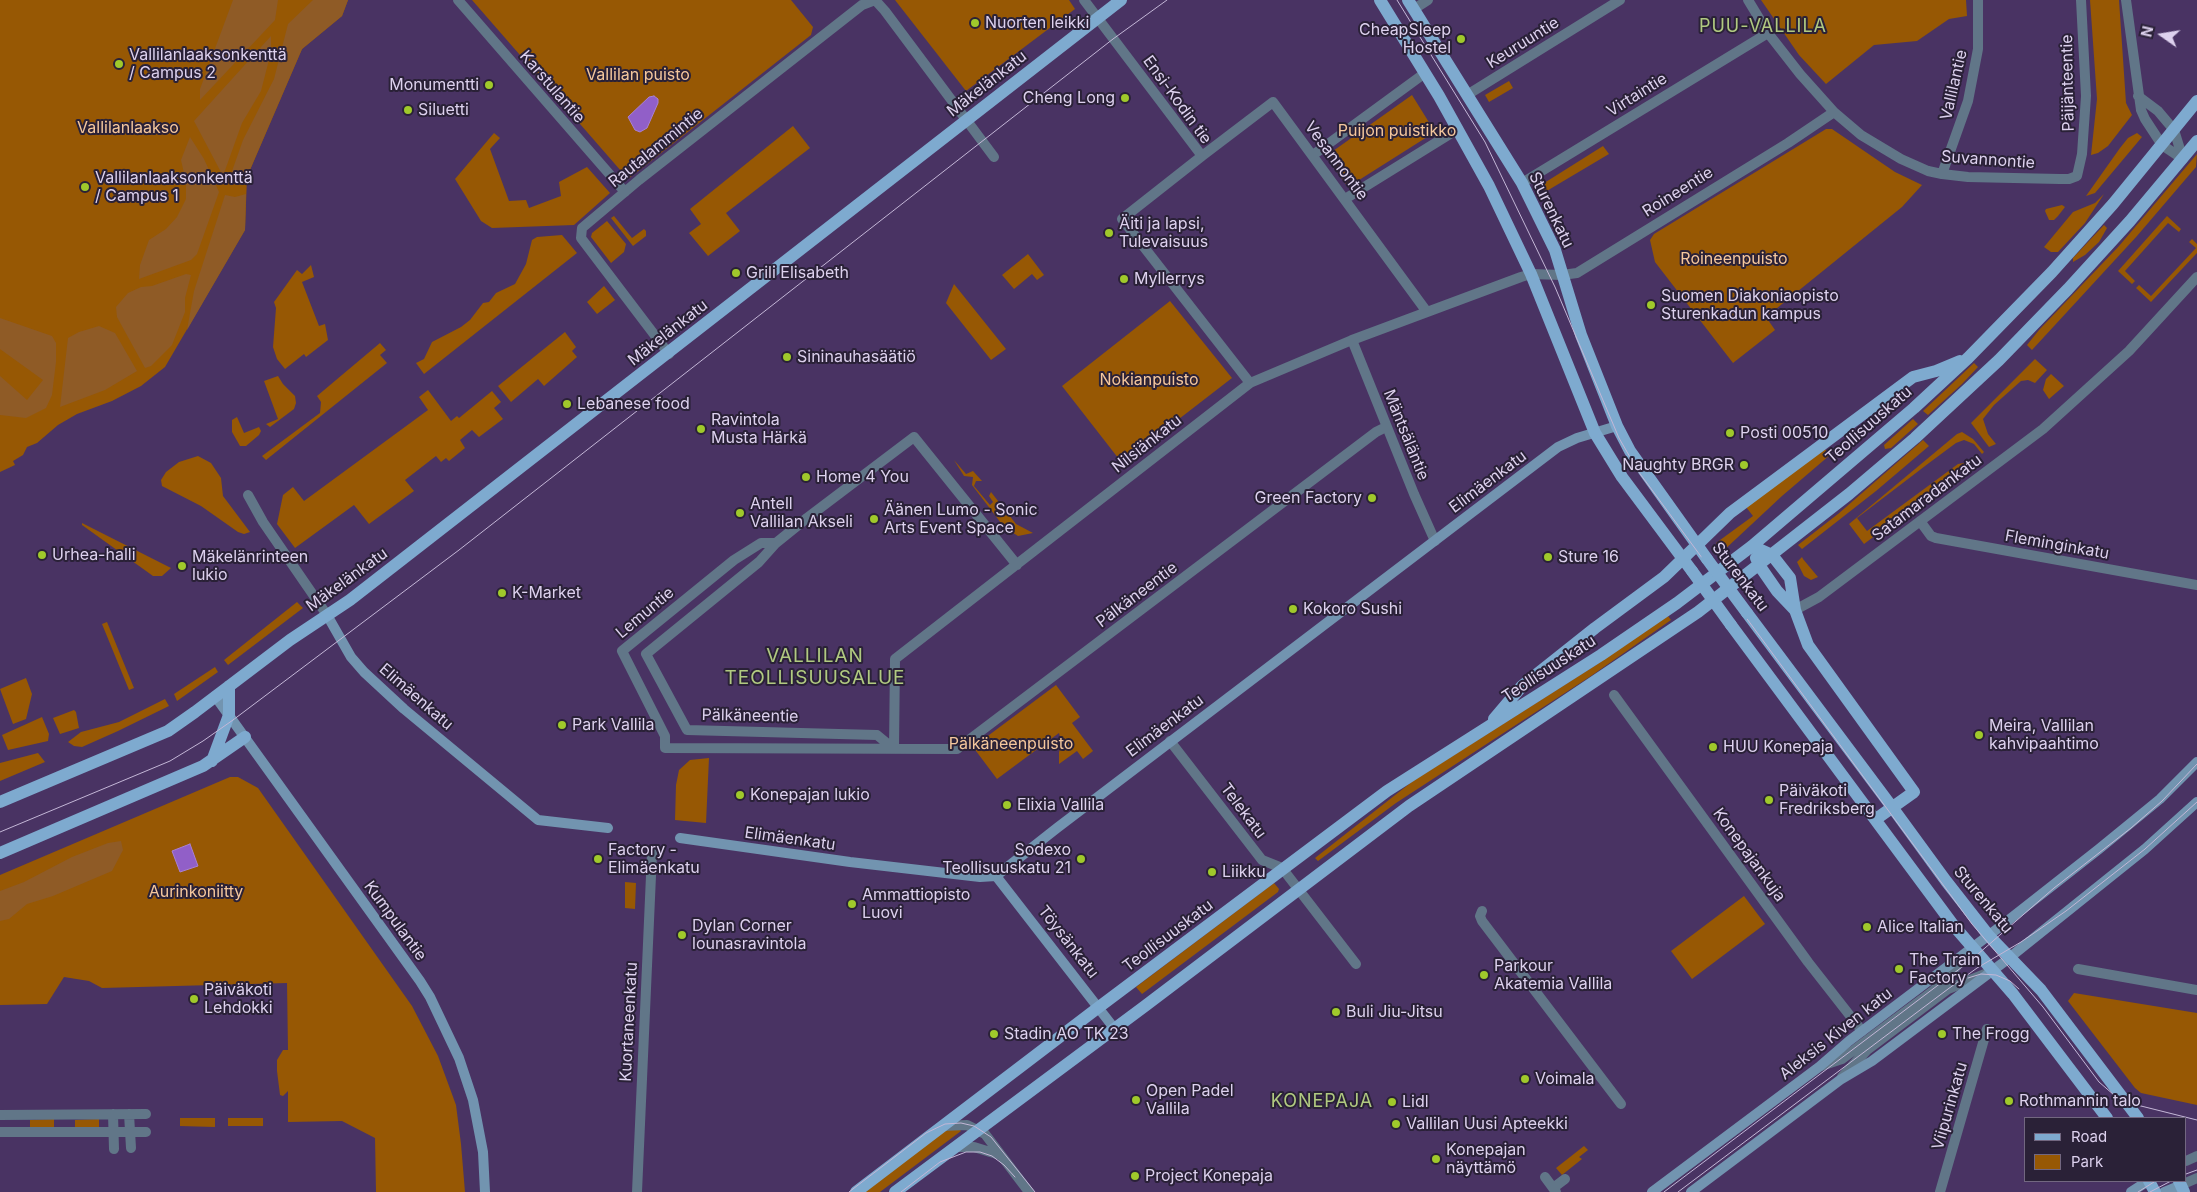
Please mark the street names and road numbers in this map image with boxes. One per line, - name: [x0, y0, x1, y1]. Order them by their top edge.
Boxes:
- street label: Keuruuntie: [1483, 13, 1563, 73]
- street label: Päijänteentie: [2058, 34, 2078, 132]
- street label: Karstulantie: [515, 47, 589, 127]
- street label: Mäkelänkatu: [943, 47, 1031, 121]
- street label: Vallilantie: [1937, 48, 1971, 122]
- street label: Ensi-Kodin tie: [1139, 52, 1215, 148]
- street label: Virtaintie: [1603, 69, 1671, 121]
- street label: Rautalammintie: [605, 104, 707, 192]
- street label: Vesannontie: [1300, 118, 1372, 204]
- street label: Suvannontie: [1940, 147, 2036, 173]
- street label: Roineentie: [1639, 163, 1717, 221]
- street label: Sturenkatu: [1524, 169, 1578, 251]
- street label: Mäkelänkatu: [624, 296, 712, 370]
- street label: Teollisuuskatu: [1822, 382, 1916, 468]
- street label: Mäntsäläntie: [1379, 387, 1433, 483]
- street label: Nilsiänkatu: [1108, 411, 1186, 477]
- street label: Elimäenkatu: [1446, 447, 1530, 517]
- street label: Satamaradankatu: [1868, 451, 1986, 545]
- street label: Fleminginkatu: [2003, 526, 2111, 564]
- street label: Sturenkatu: [1708, 538, 1772, 616]
- street label: Mäkelänkatu: [303, 544, 391, 616]
- street label: Pälkäneentie: [1093, 558, 1181, 632]
- street label: Lemuntie: [612, 583, 678, 643]
- street label: Teollisuuskatu: [1499, 632, 1599, 706]
- street label: Elimäenkatu: [375, 660, 457, 734]
- street label: Elimäenkatu: [1123, 691, 1207, 761]
- street label: Pälkäneentie: [701, 706, 799, 726]
- street label: Telekatu: [1216, 780, 1270, 842]
- street label: Konepajankuja: [1709, 805, 1789, 905]
- street label: Elimäenkatu: [743, 823, 837, 855]
- street label: Sturenkatu: [1949, 862, 2017, 938]
- street label: Kumpulantie: [360, 877, 430, 965]
- street label: Teollisuuskatu: [1119, 896, 1217, 976]
- street label: Töysänkatu: [1034, 902, 1102, 982]
- street label: Kuortaneenkatu: [616, 962, 642, 1082]
- street label: Aleksis Kiven katu: [1776, 984, 1896, 1084]
- street label: Viipurinkatu: [1928, 1060, 1972, 1152]

